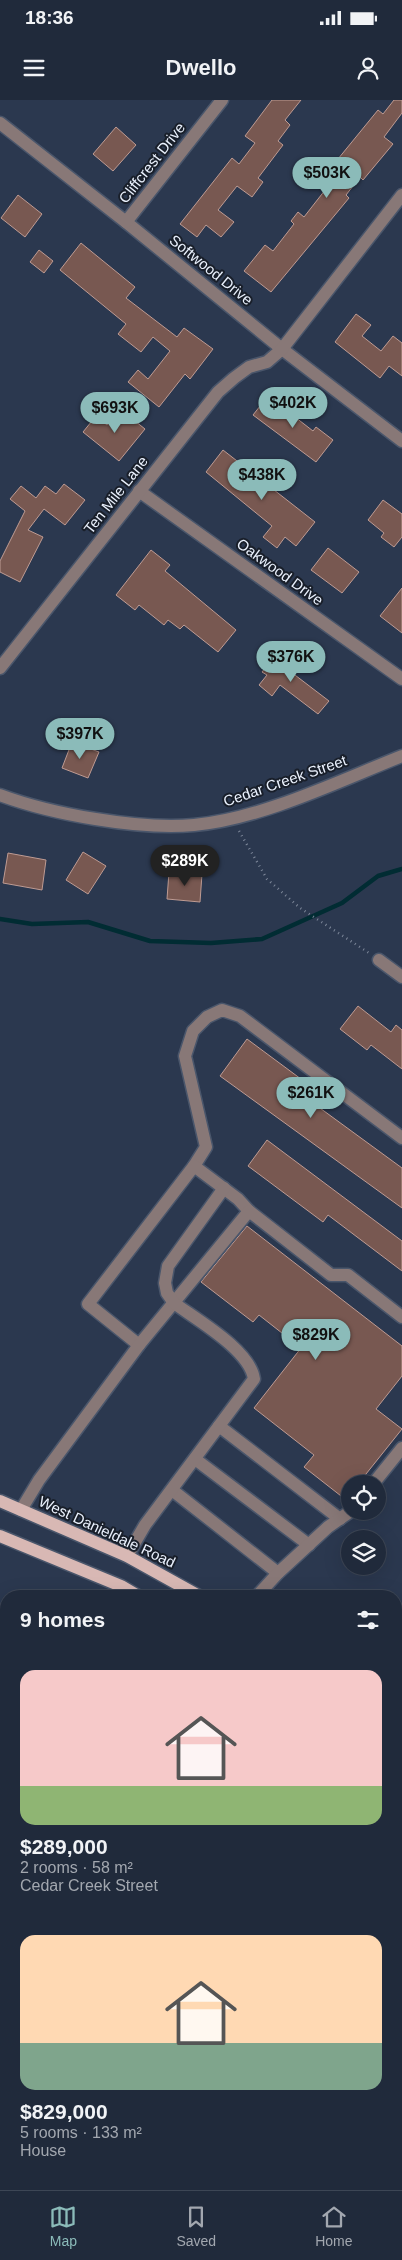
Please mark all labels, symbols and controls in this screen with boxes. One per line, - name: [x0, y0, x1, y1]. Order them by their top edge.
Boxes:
- text: 18:36: [25, 7, 74, 28]
- icon: menu: [20, 54, 48, 82]
- icon: person: [354, 54, 382, 82]
- text: Dwello: [166, 55, 236, 80]
- street label: Cliffcrest Drive: [115, 119, 188, 206]
- pin: $503K: [292, 156, 362, 199]
- text: $503K: [303, 164, 351, 181]
- street label: Softwood Drive: [166, 231, 256, 308]
- pin: $402K: [258, 386, 328, 429]
- pin: $693K: [80, 392, 150, 434]
- text: $402K: [269, 394, 317, 411]
- text: $693K: [91, 399, 139, 416]
- street label: Ten Mile Lane: [80, 453, 151, 537]
- pin: $438K: [227, 458, 297, 501]
- text: $438K: [238, 466, 286, 483]
- street label: Oakwood Drive: [234, 535, 327, 609]
- pin: $376K: [256, 640, 326, 683]
- text: $376K: [267, 648, 315, 665]
- pin: $397K: [45, 718, 115, 760]
- text: $397K: [56, 725, 104, 742]
- street label: Cedar Creek Street: [221, 751, 349, 810]
- pin: $289K: [150, 844, 220, 887]
- text: $289K: [161, 852, 209, 869]
- pin: $261K: [276, 1076, 346, 1119]
- text: $261K: [287, 1084, 335, 1101]
- pin: $829K: [281, 1318, 351, 1361]
- text: $829K: [292, 1326, 340, 1343]
- map controls: [341, 1475, 386, 1575]
- button: locate: [341, 1475, 386, 1520]
- street label: West Danieldale Road: [36, 1492, 178, 1571]
- button: layers: [341, 1530, 386, 1575]
- icon: filters: [354, 1606, 382, 1634]
- text: 9 homes: [20, 1608, 105, 1631]
- icon: home: [156, 1703, 246, 1793]
- text: $289,000: [20, 1835, 108, 1858]
- text: 2 rooms · 58 m²: [20, 1859, 133, 1876]
- text: Cedar Creek Street: [20, 1877, 158, 1894]
- icon: home: [156, 1968, 246, 2058]
- text: $829,000: [20, 2100, 108, 2123]
- text: 5 rooms · 133 m²: [20, 2124, 142, 2141]
- text: House: [20, 2142, 66, 2159]
- tab: Map: [49, 2203, 77, 2249]
- tab: Saved: [176, 2203, 216, 2249]
- tab: Home: [315, 2203, 352, 2249]

